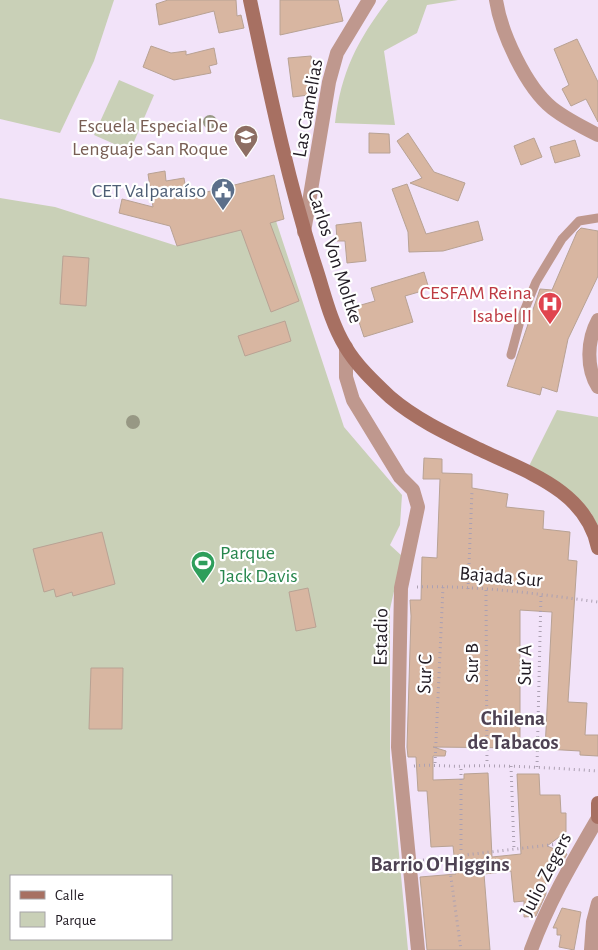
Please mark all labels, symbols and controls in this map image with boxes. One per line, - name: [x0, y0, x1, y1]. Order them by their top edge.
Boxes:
- street label: Las Camelias: [290, 58, 326, 159]
- place label: Escuela Especial De Lenguaje San Roque: [72, 116, 228, 159]
- school or university icon: Escuela Especial De Lenguaje San Roque: [233, 124, 259, 158]
- public building icon: CET Valparaíso: [210, 177, 236, 211]
- place label: CET Valparaíso: [92, 181, 206, 201]
- street label: Carlos Von Moltke: [304, 187, 366, 326]
- place label: CESFAM Reina Isabel II: [420, 283, 532, 326]
- hospital icon: CESFAM Reina Isabel II: [537, 291, 563, 325]
- place label: Parque Jack Davis: [220, 543, 298, 586]
- sports icon: Parque Jack Davis: [190, 550, 216, 584]
- street label: Bajada Sur: [459, 563, 544, 591]
- street label: Estadio: [370, 608, 392, 666]
- street label: Sur B: [462, 643, 482, 683]
- street label: Sur A: [515, 644, 535, 686]
- street label: Sur C: [414, 654, 436, 694]
- district label: Chilena de Tabacos: [467, 708, 559, 753]
- street label: Julio Zegers: [516, 829, 575, 920]
- district label: Barrio O'Higgins: [370, 854, 510, 875]
- legend: [10, 875, 172, 940]
- text: Calle: [55, 888, 84, 903]
- text: Parque: [55, 913, 96, 928]

